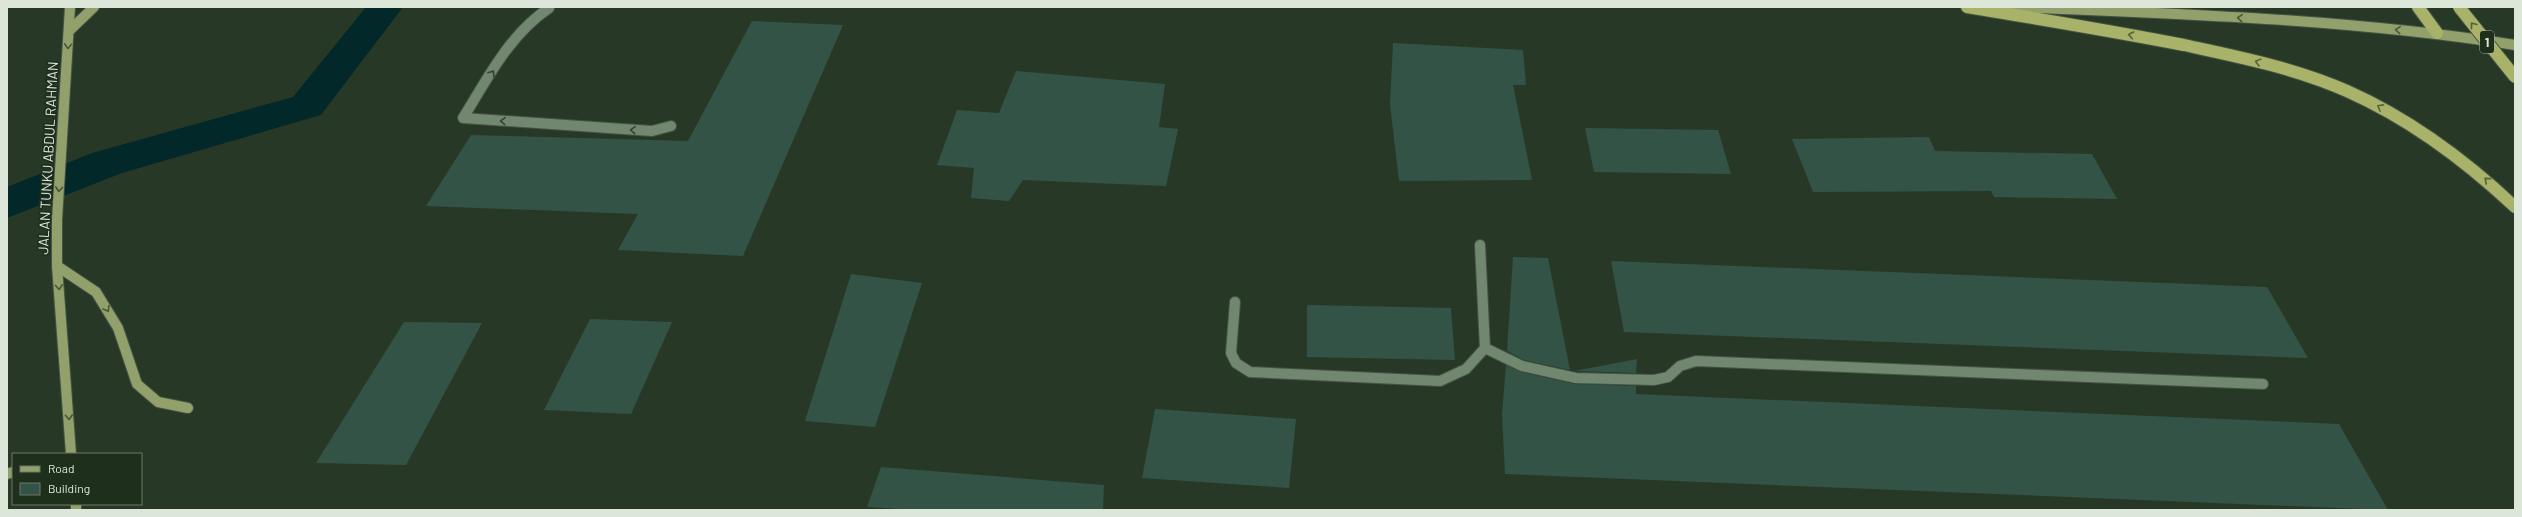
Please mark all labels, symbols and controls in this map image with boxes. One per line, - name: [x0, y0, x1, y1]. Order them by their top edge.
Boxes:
- one-way arrow: [2237, 13, 2243, 22]
- one-way arrow: [2471, 23, 2478, 30]
- one-way arrow: [2395, 26, 2401, 35]
- one-way arrow: [2128, 31, 2134, 40]
- road number: 1: [2480, 31, 2494, 53]
- one-way arrow: [64, 43, 73, 49]
- one-way arrow: [2255, 58, 2262, 67]
- street label: JALAN TUNKU ABDUL RAHMAN: [34, 61, 61, 255]
- one-way arrow: [487, 70, 494, 77]
- one-way arrow: [2376, 105, 2384, 112]
- one-way arrow: [500, 116, 506, 125]
- one-way arrow: [630, 126, 636, 135]
- one-way arrow: [2484, 178, 2492, 185]
- one-way arrow: [55, 186, 64, 192]
- one-way arrow: [55, 284, 64, 290]
- one-way arrow: [102, 305, 109, 312]
- one-way arrow: [65, 414, 73, 420]
- legend: [12, 453, 142, 505]
- text: Road: [48, 461, 75, 475]
- text: Building: [48, 481, 90, 495]

